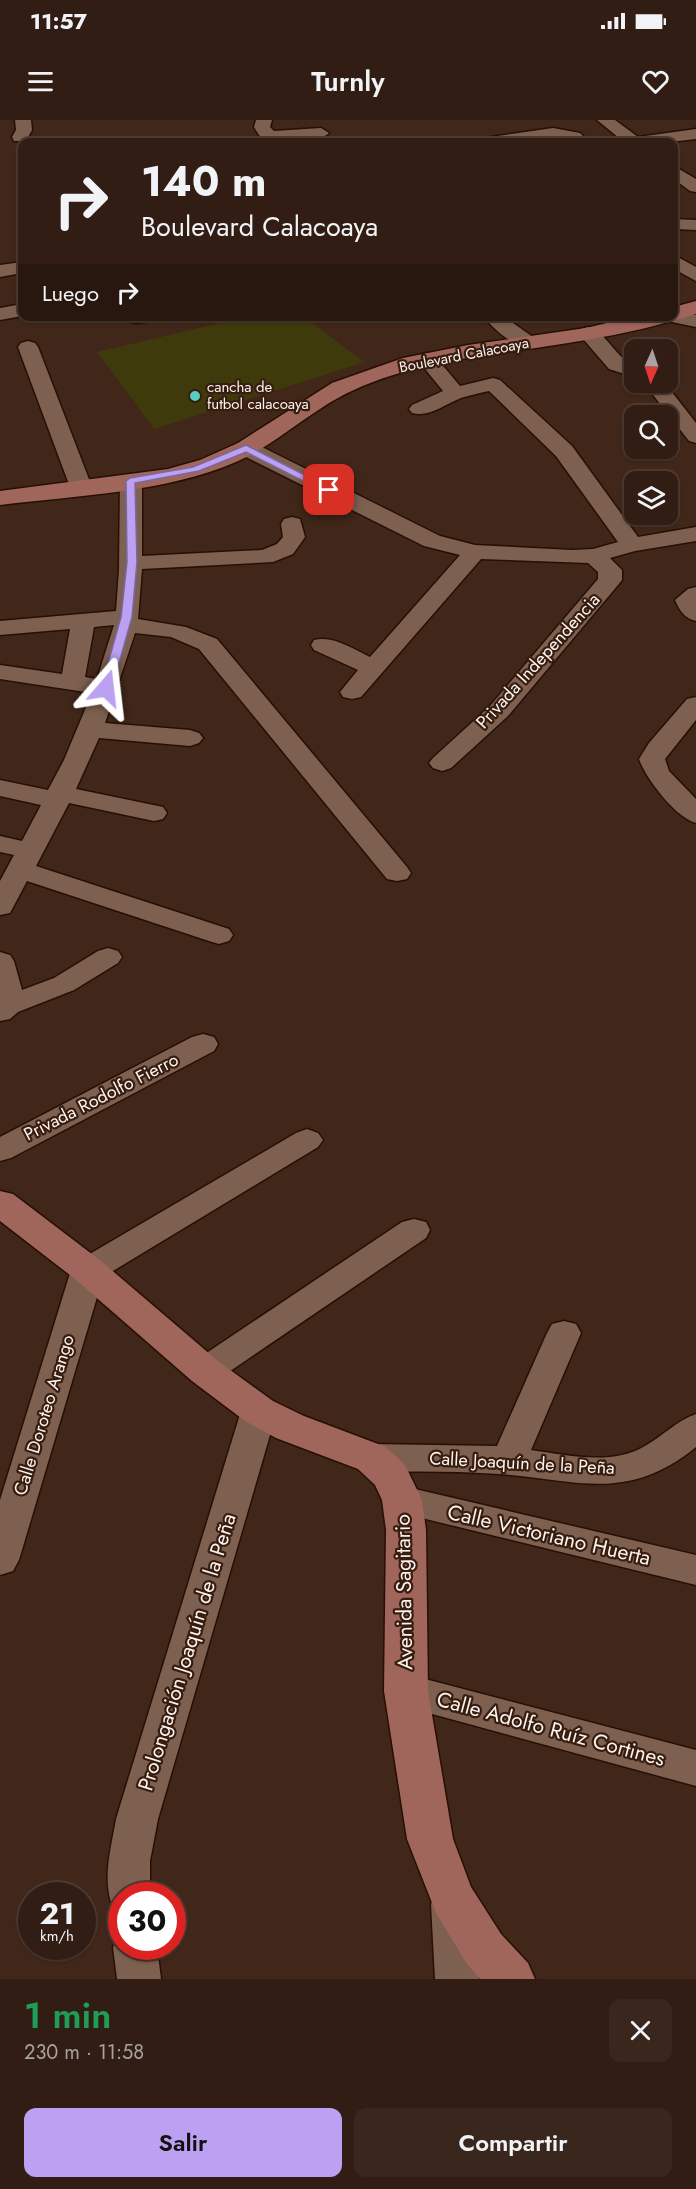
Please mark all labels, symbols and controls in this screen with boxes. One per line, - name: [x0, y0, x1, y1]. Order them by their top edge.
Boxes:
- text: 11:57: [30, 5, 87, 37]
- text: Turnly: [311, 62, 385, 101]
- icon: menu: [24, 65, 57, 98]
- icon: heart: [639, 65, 672, 98]
- text: 140 m: [141, 151, 267, 212]
- icon: right: [42, 162, 120, 240]
- text: Boulevard Calacoaya: [141, 207, 378, 246]
- icon: right: [111, 276, 144, 309]
- text: Luego: [42, 277, 99, 309]
- street label: Boulevard Calacoaya: [397, 332, 531, 378]
- north arrow: [624, 339, 678, 393]
- map controls: [624, 339, 678, 525]
- place label: cancha de futbol calacoaya: [207, 376, 309, 415]
- marker: cancha de futbol calacoaya: [188, 389, 202, 403]
- button: search: [624, 405, 678, 459]
- pin: [303, 464, 354, 515]
- button: layers: [624, 471, 678, 525]
- icon: arrive: [312, 473, 345, 506]
- street label: Privada Independencia: [470, 587, 606, 735]
- position arrow: [74, 656, 138, 720]
- street label: Privada Rodolfo Fierro: [19, 1047, 183, 1147]
- street label: Calle Doroteo Arango: [7, 1331, 81, 1499]
- street label: Calle Joaquín de la Peña: [429, 1445, 615, 1481]
- street label: Calle Victoriano Huerta: [444, 1497, 654, 1573]
- street label: Prolongación Joaquín de la Peña: [130, 1510, 244, 1794]
- street label: Avenida Sagitario: [388, 1514, 420, 1670]
- street label: Calle Adolfo Ruíz Cortines: [434, 1684, 668, 1774]
- speed limit sign: 30: [108, 1882, 186, 1960]
- text: 21: [40, 1892, 74, 1935]
- text: km/h: [40, 1925, 74, 1947]
- text: 1 min: [24, 1989, 111, 2041]
- button: close: [609, 1999, 672, 2062]
- text: 230 m · 11:58: [24, 2038, 144, 2067]
- button: Salir: [24, 2108, 342, 2177]
- button: Compartir: [354, 2108, 672, 2177]

